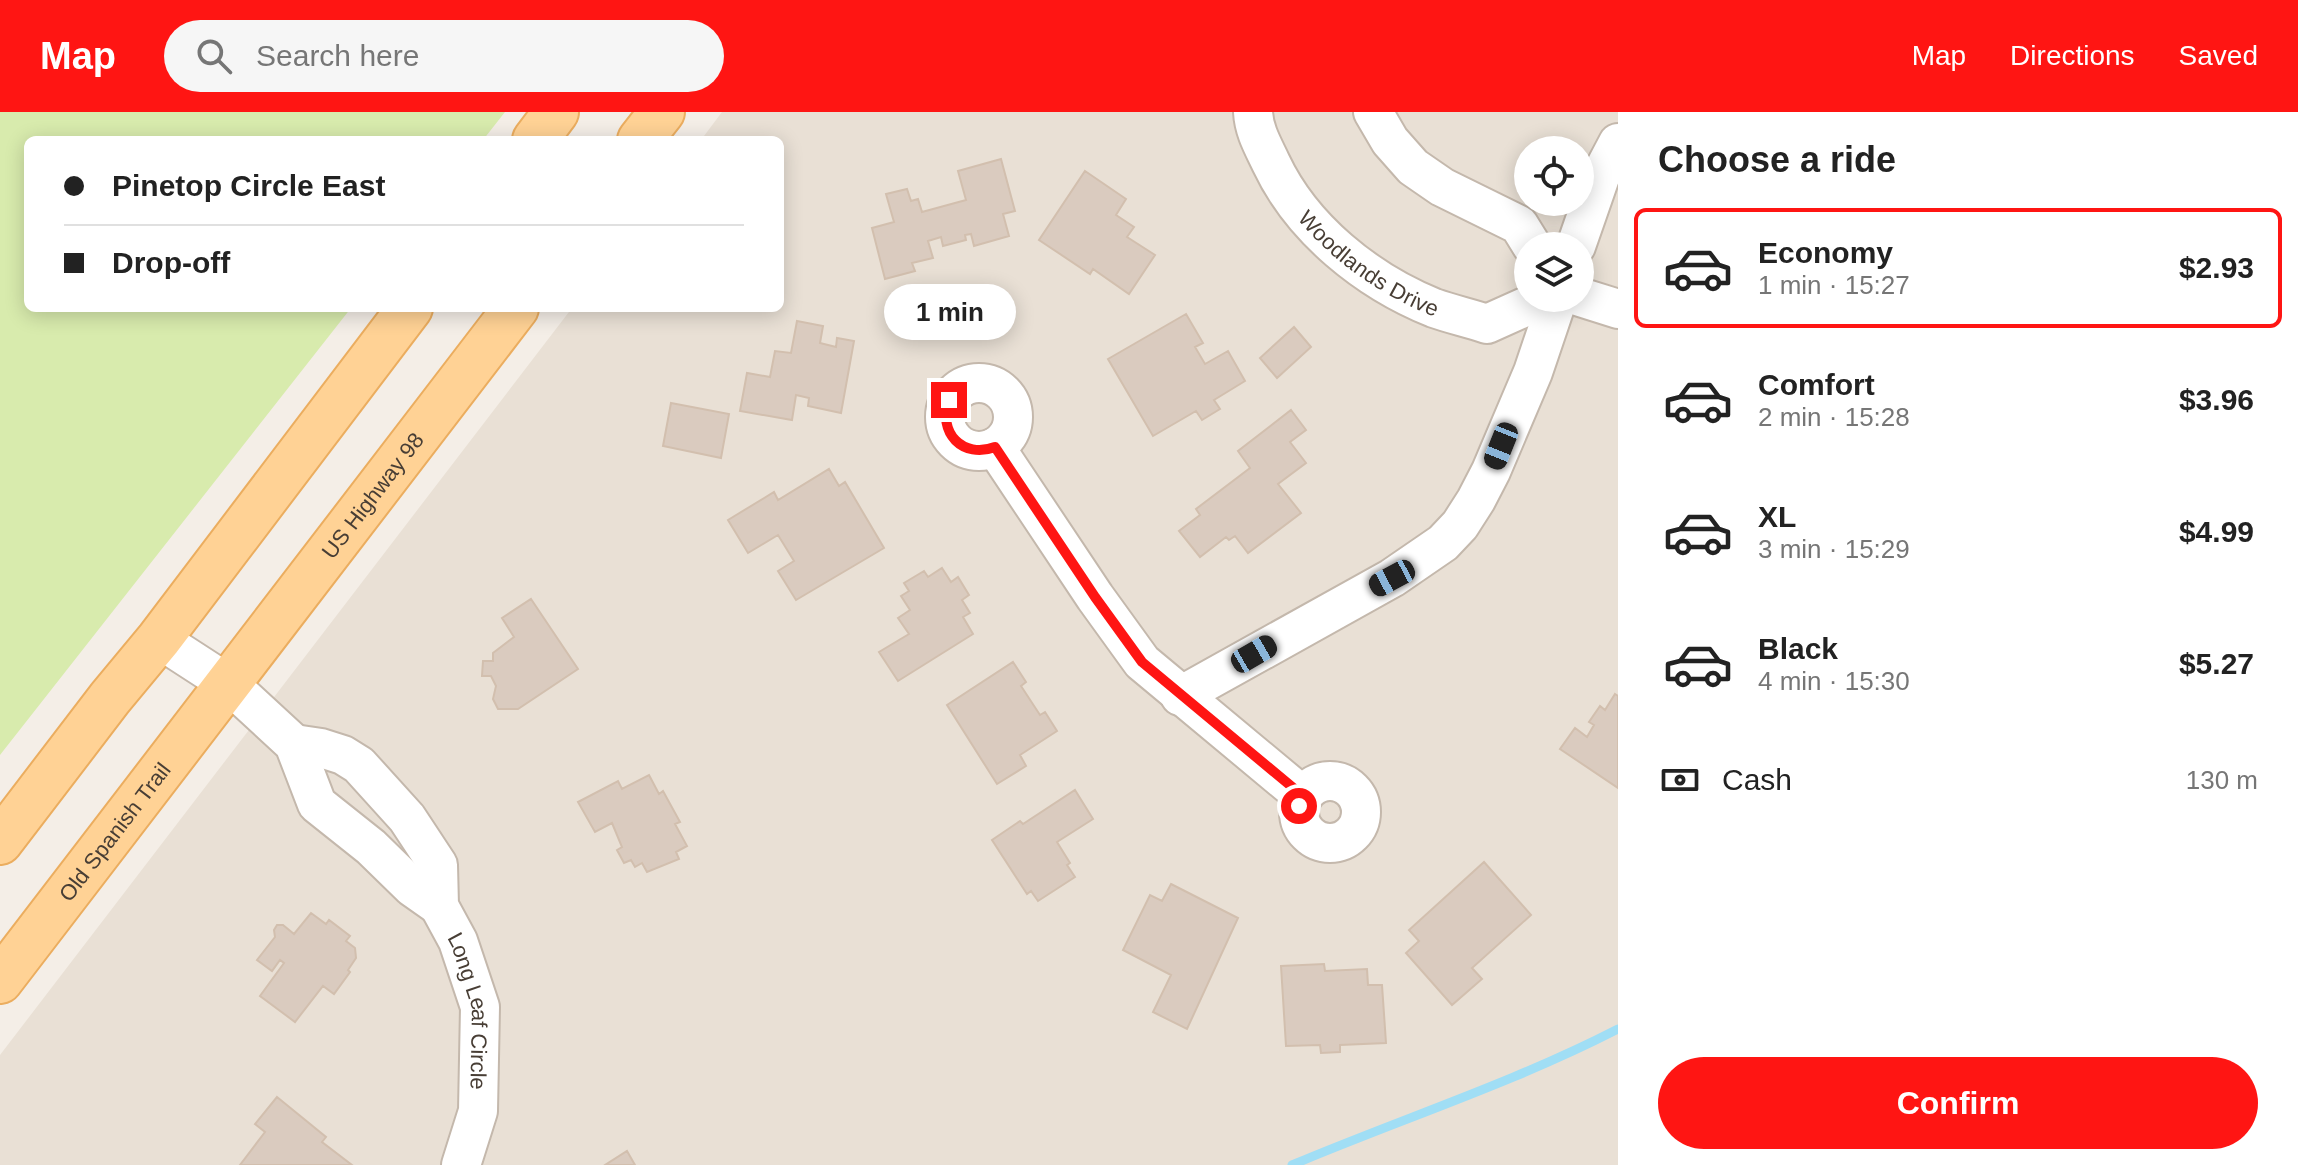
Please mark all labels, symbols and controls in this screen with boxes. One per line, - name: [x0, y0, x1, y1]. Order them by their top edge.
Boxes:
- search box: [164, 20, 724, 92]
- icon: search: [192, 34, 236, 78]
- text: Map: [40, 35, 116, 77]
- text: Search here: [256, 39, 419, 72]
- text: Map: [1912, 40, 1966, 71]
- text: Directions: [2010, 40, 2135, 71]
- text: Saved: [2179, 40, 2258, 71]
- map controls: [1514, 136, 1594, 312]
- button: locate: [1514, 136, 1594, 216]
- text: Choose a ride: [1658, 139, 1896, 180]
- text: Pinetop Circle East: [112, 169, 385, 202]
- street label: Woodlands Drive: [1293, 206, 1442, 322]
- button: layers: [1514, 232, 1594, 312]
- icon: car: [1662, 232, 1734, 304]
- text: Economy: [1758, 236, 1893, 269]
- text: Drop-off: [112, 246, 230, 279]
- text: $2.93: [2179, 251, 2254, 284]
- text: 1 min · 15:27: [1758, 270, 1910, 300]
- callout: 1 min: [883, 284, 1015, 340]
- text: 1 min: [916, 297, 984, 327]
- icon: car: [1662, 364, 1734, 436]
- text: Comfort: [1758, 368, 1875, 401]
- route end: [931, 382, 967, 418]
- text: $3.96: [2179, 383, 2254, 416]
- text: 2 min · 15:28: [1758, 402, 1910, 432]
- car: [1481, 419, 1521, 473]
- street label: US Highway 98: [317, 428, 429, 563]
- icon: car: [1662, 496, 1734, 568]
- text: XL: [1758, 500, 1796, 533]
- text: $4.99: [2179, 515, 2254, 548]
- text: 3 min · 15:29: [1758, 534, 1910, 564]
- car: [1365, 556, 1419, 600]
- icon: car: [1662, 628, 1734, 700]
- car: [1227, 632, 1281, 676]
- text: Black: [1758, 632, 1838, 665]
- text: $5.27: [2179, 647, 2254, 680]
- text: 4 min · 15:30: [1758, 666, 1910, 696]
- street label: Old Spanish Trail: [54, 758, 176, 906]
- icon: cash: [1658, 758, 1702, 802]
- text: Cash: [1722, 763, 1792, 796]
- text: 130 m: [2186, 765, 2258, 795]
- route start: [1281, 788, 1317, 824]
- street label: Long Leaf Circle: [443, 928, 492, 1090]
- button: Confirm: [1658, 1057, 2258, 1149]

